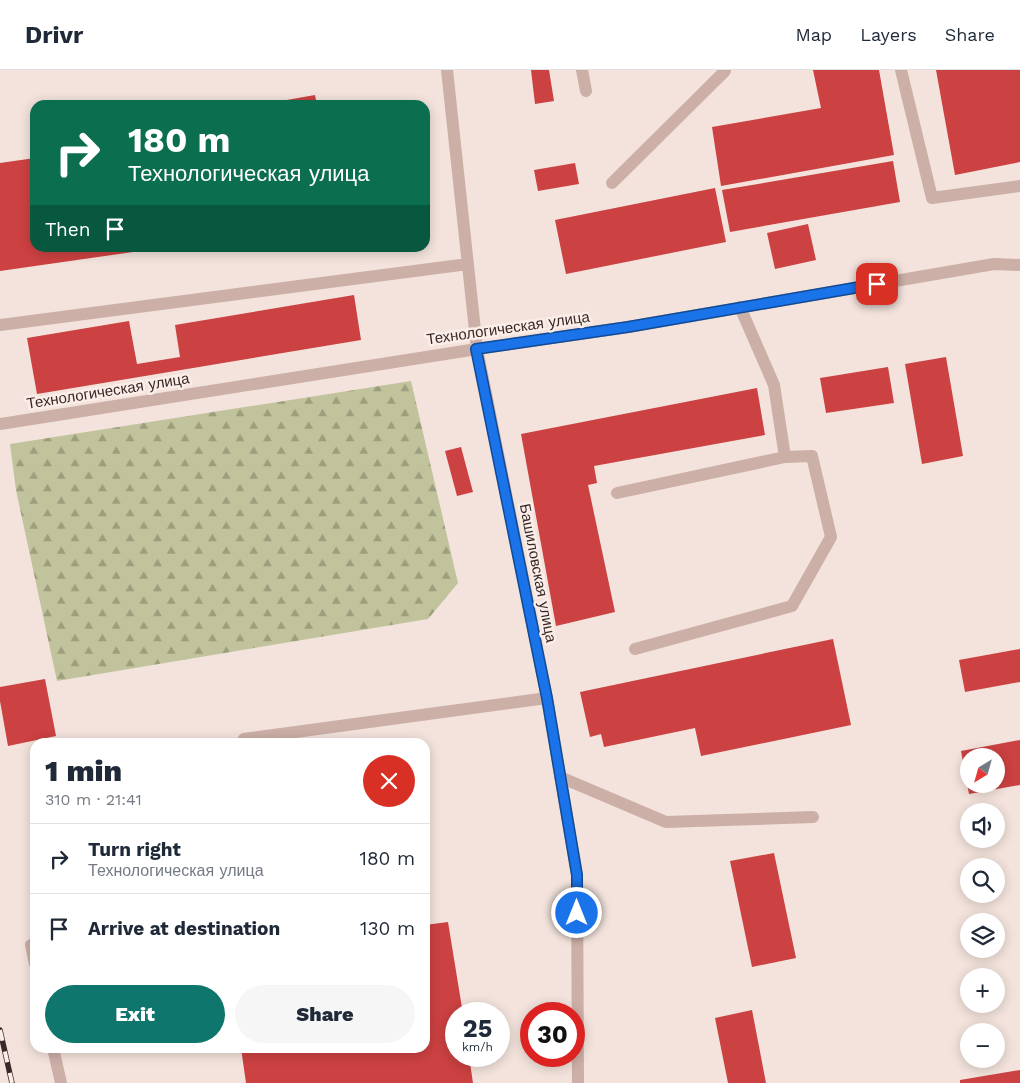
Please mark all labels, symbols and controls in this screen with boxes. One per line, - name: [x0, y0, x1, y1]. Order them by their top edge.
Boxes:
- text: Drivr: [25, 21, 83, 49]
- text: Map: [795, 24, 832, 45]
- text: Layers: [860, 24, 917, 45]
- text: Share: [945, 24, 995, 45]
- text: 180 m: [128, 119, 231, 161]
- icon: right: [45, 120, 110, 185]
- text: Технологическая улица: [128, 161, 369, 186]
- icon: arrive: [101, 215, 129, 243]
- text: Then: [45, 218, 91, 241]
- pin: [856, 263, 898, 305]
- icon: arrive: [863, 270, 891, 298]
- street label: Технологическая улица: [425, 308, 591, 348]
- street label: Технологическая улица: [25, 369, 191, 413]
- street label: Башиловская улица: [516, 502, 560, 645]
- north arrow: [960, 748, 1005, 792]
- map controls: [960, 748, 1005, 1068]
- text: 1 min: [45, 753, 122, 788]
- button: close: [363, 755, 415, 807]
- text: 310 m · 21:41: [45, 790, 142, 809]
- button: sound: [960, 803, 1005, 848]
- text: Turn right: [88, 838, 181, 861]
- icon: right: [45, 845, 73, 873]
- text: 180 m: [359, 847, 415, 870]
- button: search: [960, 858, 1005, 903]
- text: Технологическая улица: [88, 861, 264, 880]
- position arrow: [550, 886, 602, 938]
- button: layers: [960, 913, 1005, 958]
- icon: arrive: [45, 915, 73, 943]
- text: Arrive at destination: [88, 917, 280, 940]
- text: 130 m: [360, 917, 415, 940]
- button: +: [960, 968, 1005, 1013]
- button: Exit: [45, 985, 225, 1043]
- button: Share: [235, 985, 415, 1043]
- speed limit sign: 30: [520, 1002, 585, 1067]
- text: 25: [463, 1014, 492, 1043]
- button: −: [960, 1023, 1005, 1068]
- text: km/h: [462, 1040, 493, 1054]

